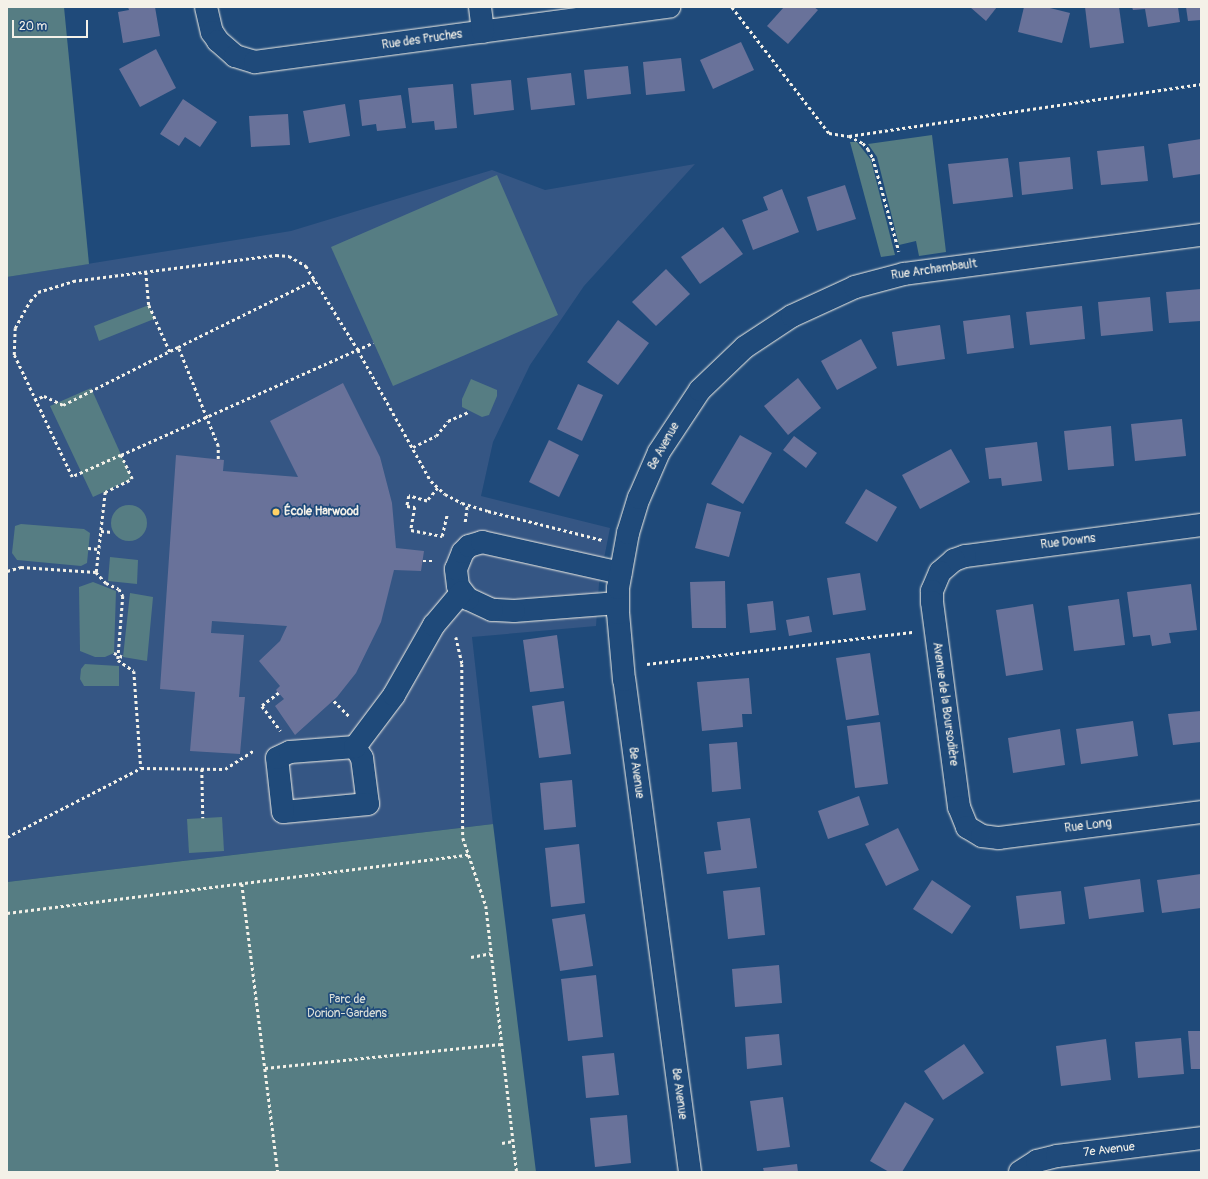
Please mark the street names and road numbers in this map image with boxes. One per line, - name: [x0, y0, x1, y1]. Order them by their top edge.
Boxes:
- street label: Rue des Pruches: [381, 27, 463, 53]
- street label: Rue Archambault: [890, 257, 978, 283]
- street label: 8e Avenue: [645, 420, 683, 472]
- street label: Rue Downs: [1040, 531, 1096, 553]
- street label: Avenue de la Boursodière: [929, 641, 961, 767]
- street label: 8e Avenue: [625, 747, 647, 799]
- street label: Rue Long: [1064, 816, 1112, 836]
- street label: 8e Avenue: [668, 1068, 690, 1120]
- street label: 7e Avenue: [1082, 1140, 1136, 1160]

